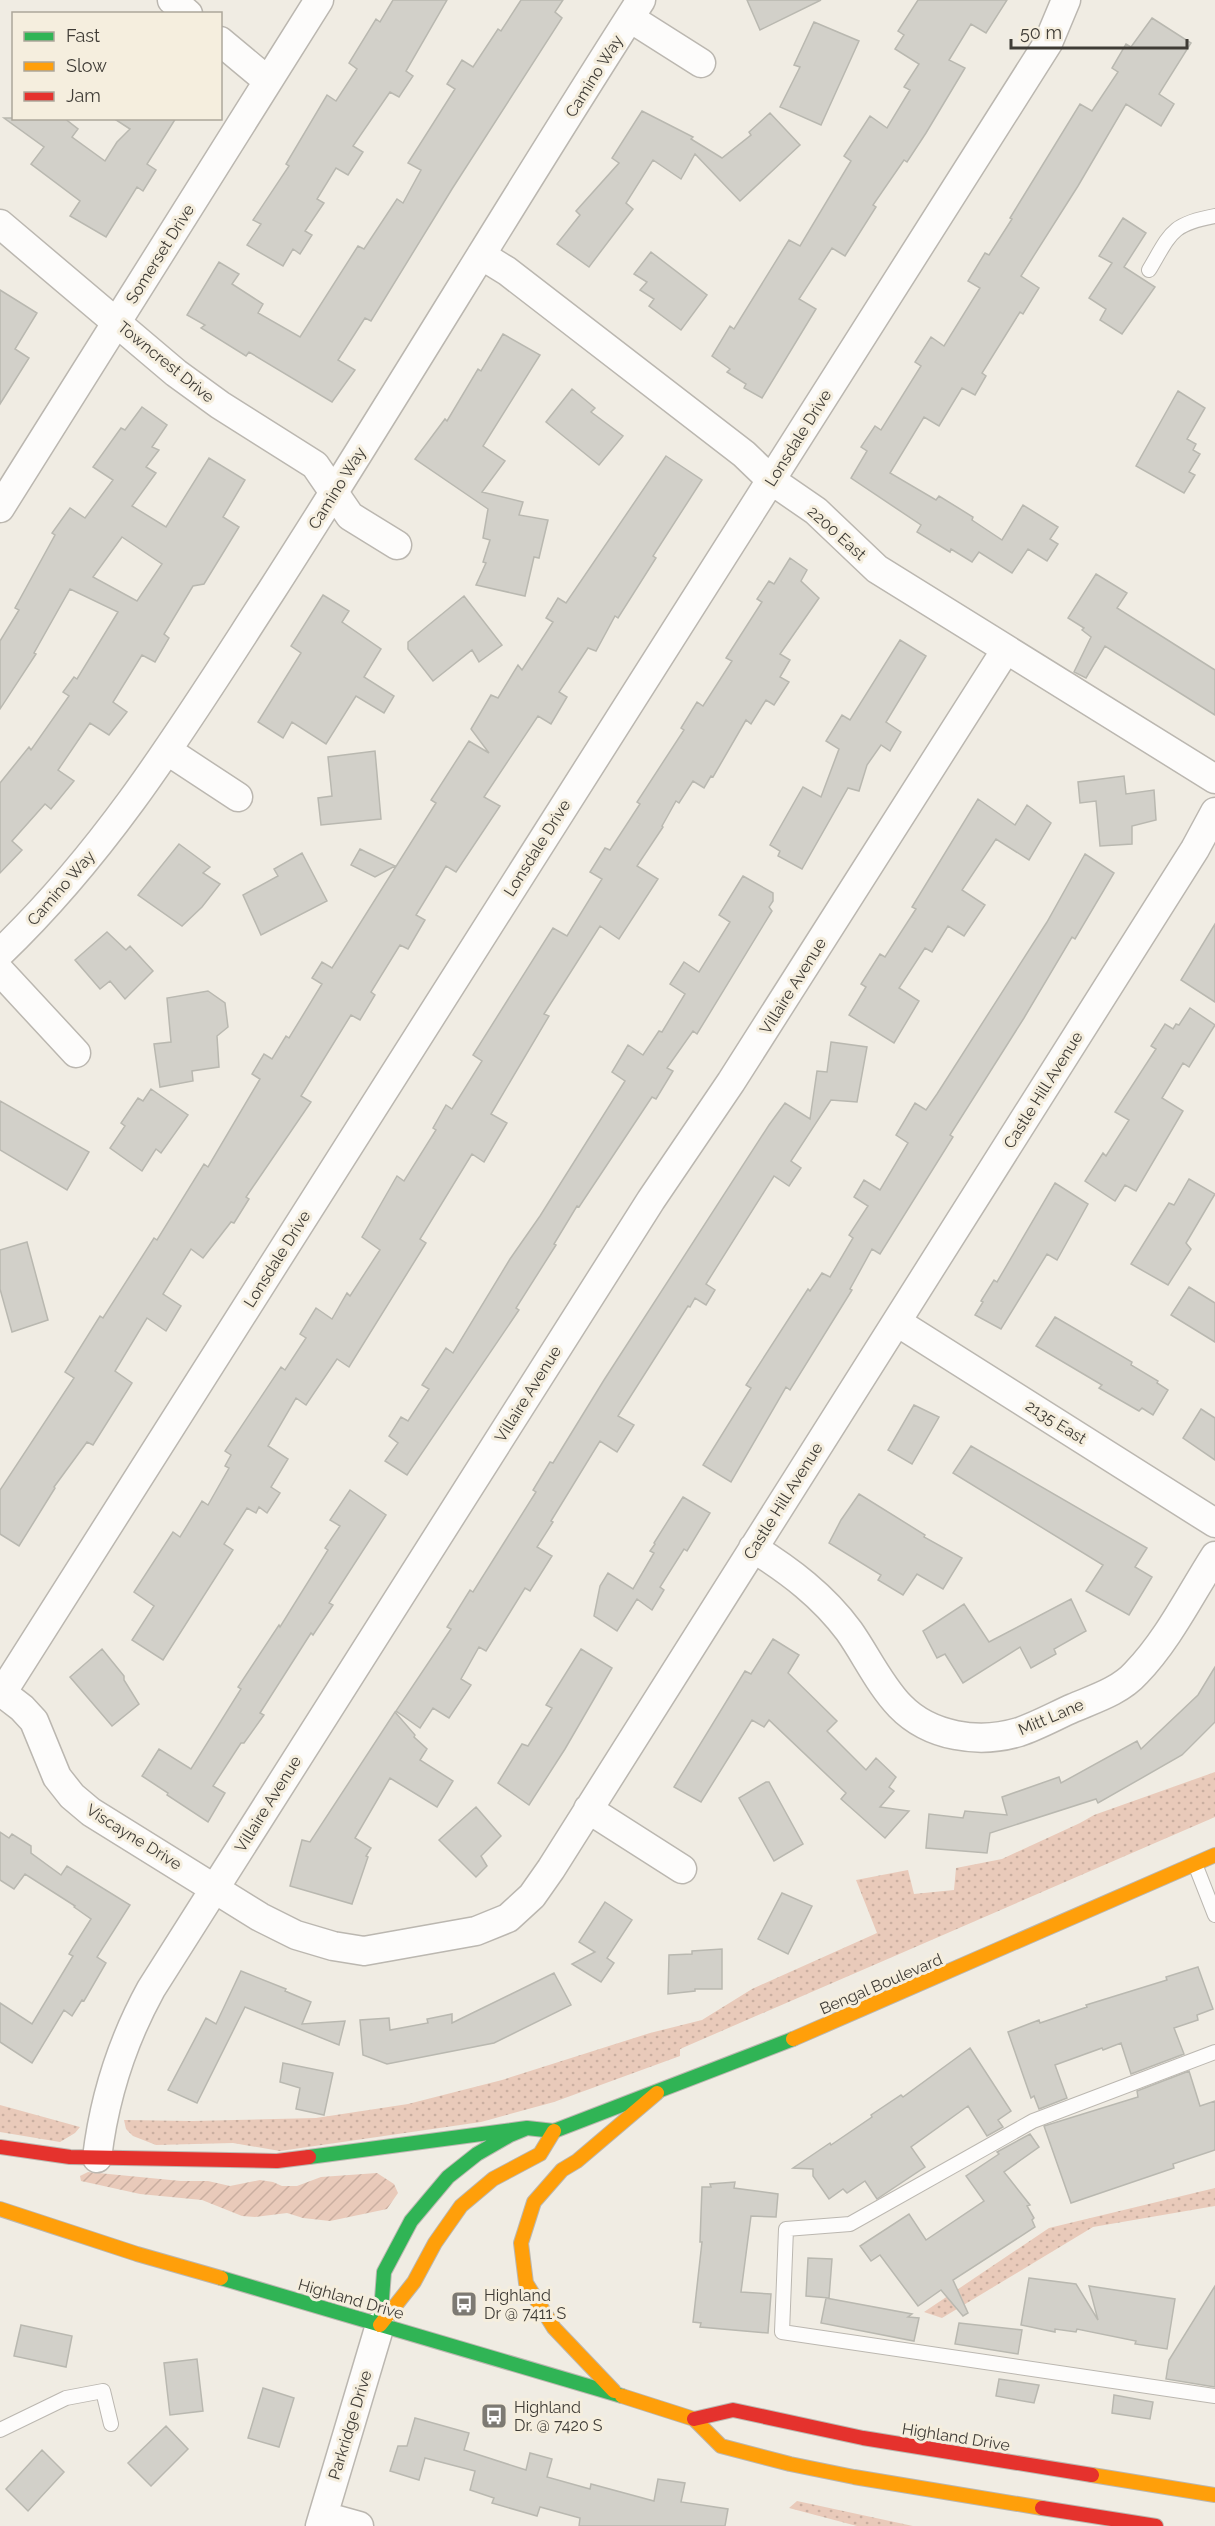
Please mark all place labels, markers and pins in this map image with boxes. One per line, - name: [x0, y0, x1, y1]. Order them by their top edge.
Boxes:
- place label: Highland Dr @ 7411 S: [484, 2286, 566, 2323]
- bus stop icon: Highland Dr @ 7411 S: [449, 2289, 479, 2319]
- place label: Highland Dr. @ 7420 S: [514, 2398, 603, 2435]
- bus stop icon: Highland Dr. @ 7420 S: [479, 2401, 509, 2431]

